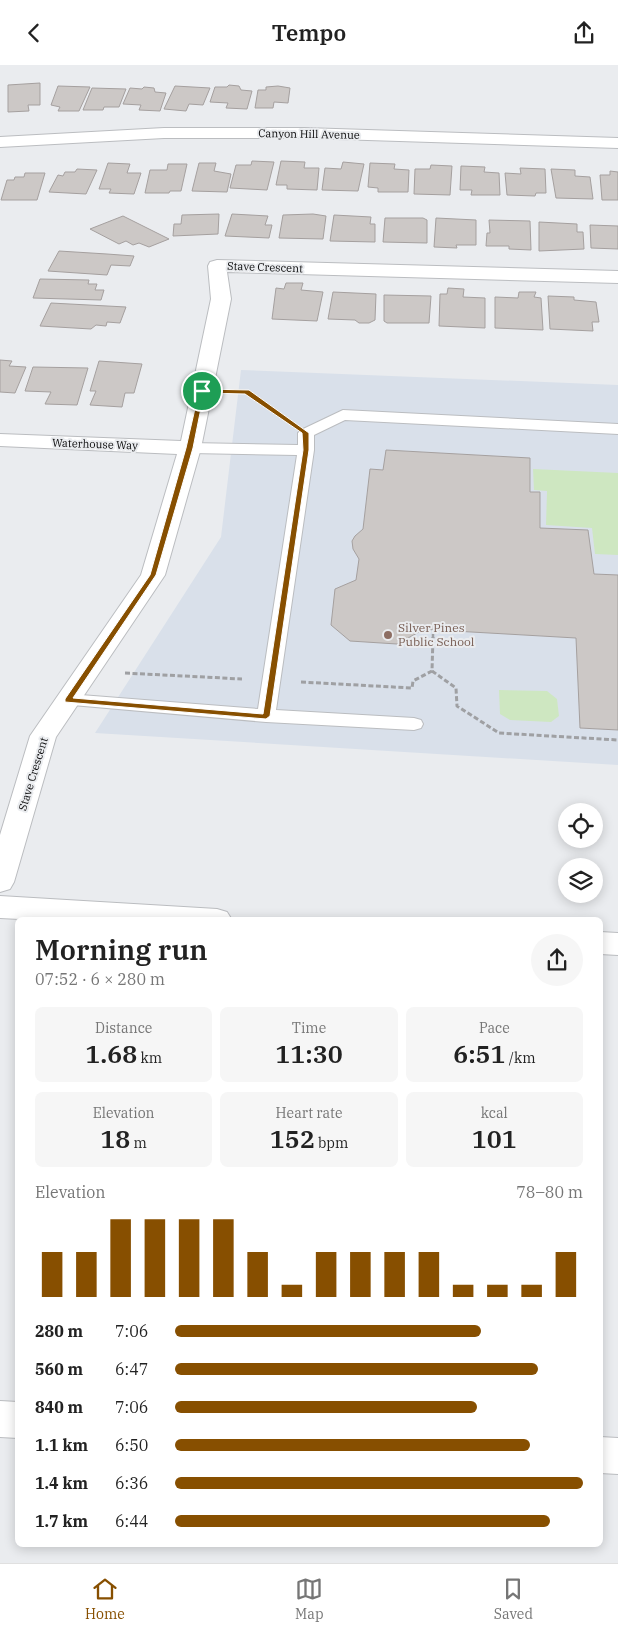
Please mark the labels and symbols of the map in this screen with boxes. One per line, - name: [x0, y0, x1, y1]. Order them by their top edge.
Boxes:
- street label: Canyon Hill Avenue: [258, 126, 360, 142]
- street label: Stave Crescent: [227, 259, 303, 275]
- pin: [181, 370, 223, 412]
- street label: Waterhouse Way: [52, 436, 138, 453]
- place label: Silver Pines Public School: [398, 620, 475, 649]
- marker: Silver Pines Public School: [382, 629, 394, 641]
- street label: Stave Crescent: [15, 736, 51, 812]

